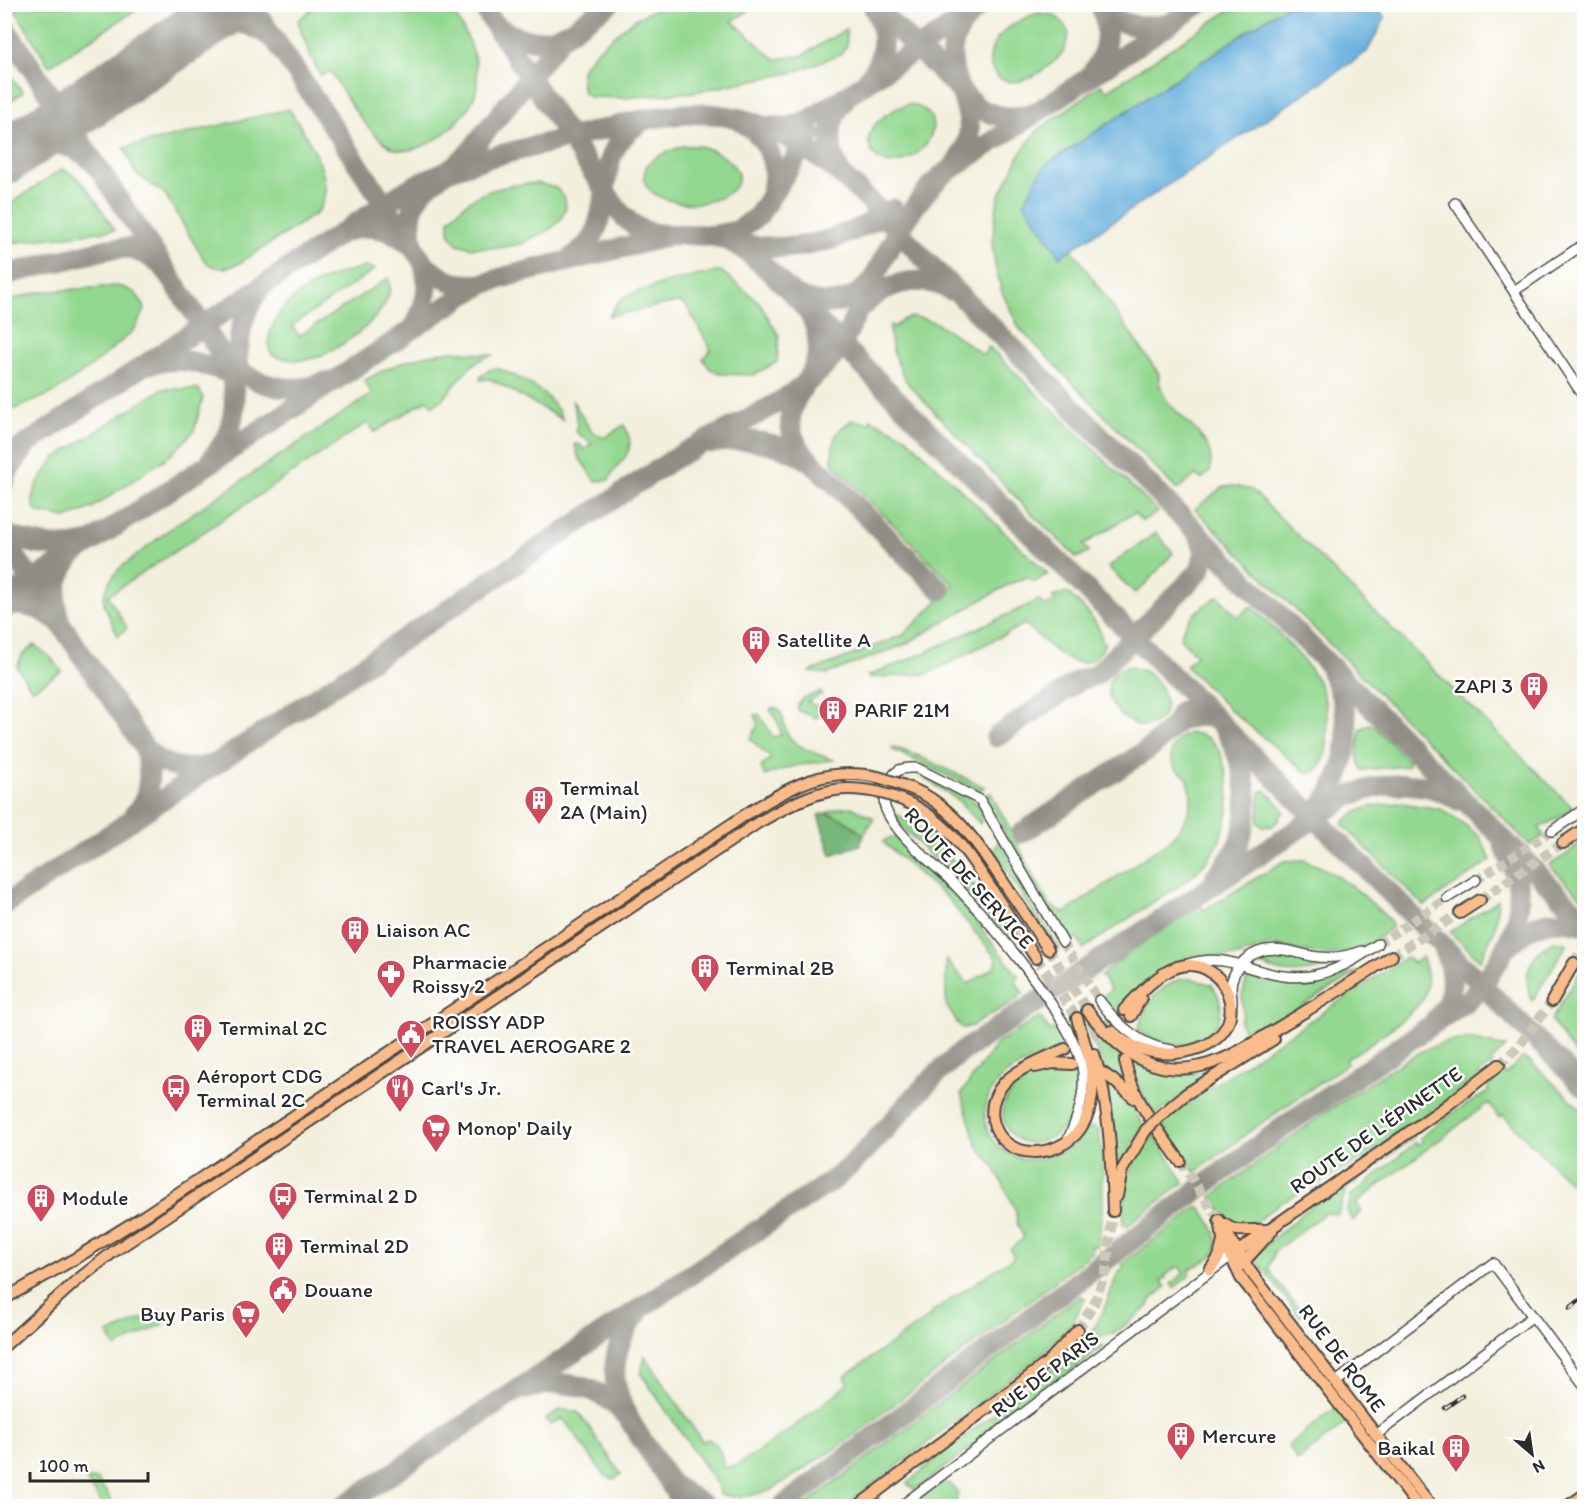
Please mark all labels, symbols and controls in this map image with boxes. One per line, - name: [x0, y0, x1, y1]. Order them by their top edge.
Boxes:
- building icon: Satellite A: [740, 624, 772, 666]
- place label: Satellite A: [777, 627, 871, 652]
- building icon: ZAPI 3: [1518, 670, 1550, 712]
- place label: ZAPI 3: [1454, 673, 1513, 698]
- building icon: PARIF 21M: [817, 694, 849, 736]
- place label: PARIF 21M: [854, 697, 950, 722]
- place label: Terminal 2A (Main): [560, 775, 648, 824]
- building icon: Terminal 2A (Main): [523, 784, 555, 826]
- street label: ROUTE DE SERVICE: [899, 802, 1040, 954]
- building icon: Liaison AC: [339, 914, 371, 956]
- place label: Liaison AC: [376, 917, 470, 942]
- place label: Pharmacie Roissy 2: [412, 949, 507, 998]
- building icon: Terminal 2B: [689, 952, 721, 994]
- place label: Terminal 2B: [726, 955, 834, 980]
- pharmacy icon: Pharmacie Roissy 2: [375, 958, 407, 1000]
- place label: ROISSY ADP TRAVEL AEROGARE 2: [432, 1009, 631, 1058]
- building icon: Terminal 2C: [182, 1012, 214, 1054]
- place label: Terminal 2C: [219, 1015, 327, 1040]
- public building icon: ROISSY ADP TRAVEL AEROGARE 2: [395, 1018, 427, 1060]
- street label: ROUTE DE L'ÉPINETTE: [1285, 1061, 1467, 1199]
- place label: Aéroport CDG Terminal 2C: [197, 1063, 323, 1112]
- bus stop icon: Aéroport CDG Terminal 2C: [160, 1072, 192, 1114]
- restaurant icon: Carl's Jr.: [384, 1072, 416, 1114]
- place label: Carl's Jr.: [421, 1075, 502, 1100]
- supermarket icon: Monop' Daily: [420, 1112, 452, 1154]
- place label: Monop' Daily: [457, 1115, 572, 1140]
- bus stop icon: Terminal 2 D: [267, 1180, 299, 1222]
- building icon: Module: [25, 1182, 57, 1224]
- place label: Terminal 2 D: [304, 1183, 418, 1208]
- place label: Module: [62, 1185, 128, 1210]
- building icon: Terminal 2D: [263, 1230, 295, 1272]
- place label: Terminal 2D: [300, 1233, 409, 1258]
- public building icon: Douane: [267, 1274, 299, 1316]
- place label: Douane: [304, 1277, 373, 1302]
- supermarket icon: Buy Paris: [230, 1298, 262, 1340]
- street label: RUE DE ROME: [1294, 1299, 1391, 1417]
- place label: Buy Paris: [140, 1301, 225, 1326]
- street label: RUE DE PARIS: [986, 1325, 1104, 1422]
- building icon: Mercure: [1165, 1420, 1197, 1462]
- place label: Mercure: [1202, 1423, 1276, 1448]
- north arrow: [1502, 1424, 1562, 1484]
- building icon: Baikal: [1440, 1432, 1472, 1474]
- place label: Baikal: [1377, 1435, 1435, 1460]
- scale bar: [30, 1445, 148, 1483]
- text: 100 m: [39, 1455, 89, 1477]
- text: N: [1530, 1456, 1548, 1478]

